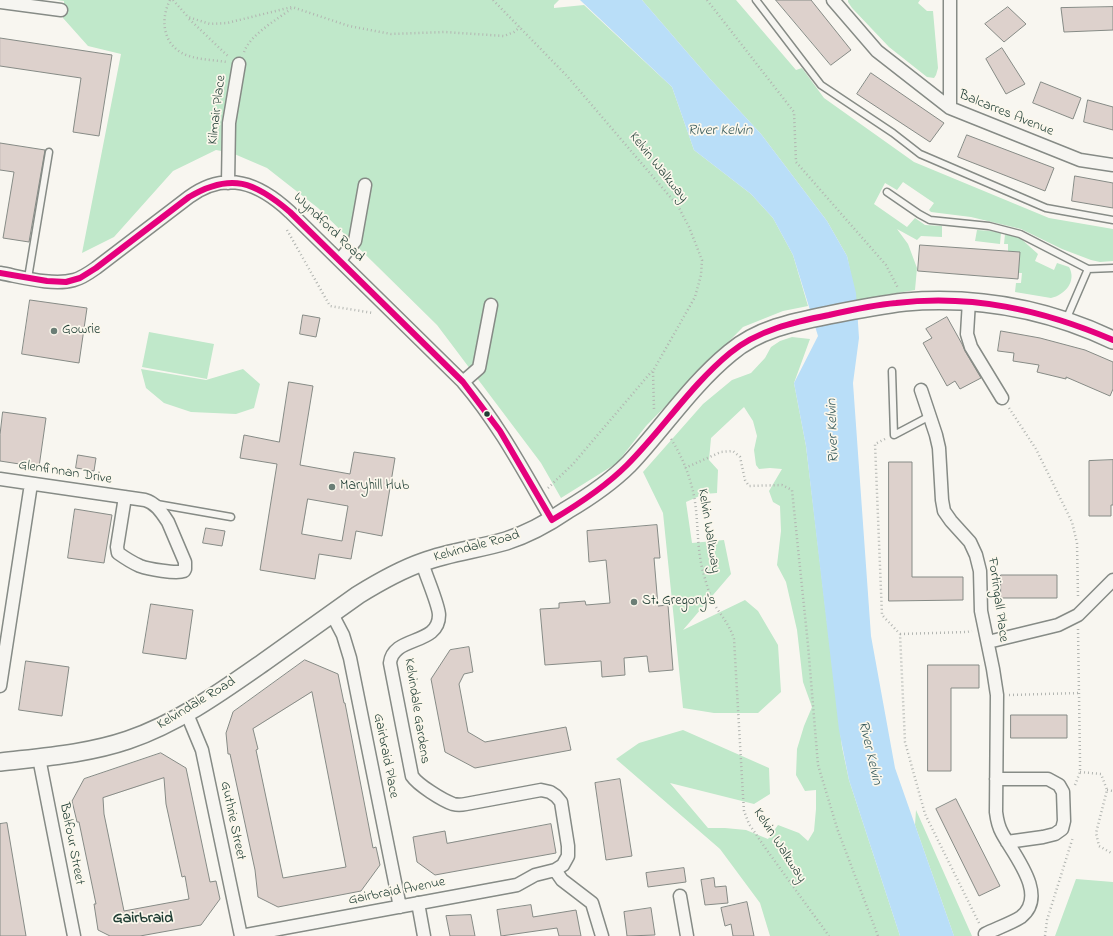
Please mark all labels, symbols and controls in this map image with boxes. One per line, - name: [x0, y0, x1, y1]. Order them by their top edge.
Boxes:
- street label: Kilmair Place: [205, 74, 231, 146]
- street label: Balcarres Avenue: [956, 87, 1056, 141]
- water label: River Kelvin: [688, 123, 752, 141]
- street label: Kelvin Walkway: [625, 130, 691, 206]
- street label: Wyndford Road: [289, 190, 367, 266]
- place label: Gowrie: [62, 323, 100, 339]
- marker: Gowrie: [49, 326, 59, 336]
- water label: River Kelvin: [824, 398, 844, 464]
- unlabelled marker: [482, 409, 492, 419]
- street label: Glenfinnan Drive: [17, 457, 113, 489]
- place label: Maryhill Hub: [340, 479, 409, 495]
- marker: Maryhill Hub: [327, 482, 337, 492]
- street label: Kelvin Walkway: [693, 488, 723, 574]
- street label: Kelvindale Road: [432, 527, 522, 567]
- street label: Fortingall Place: [983, 557, 1011, 643]
- place label: St. Gregory's: [642, 594, 716, 610]
- marker: St. Gregory's: [629, 597, 639, 607]
- street label: Kelvindale Gardens: [399, 657, 433, 765]
- street label: Kelvindale Road: [155, 674, 239, 734]
- street label: Gairbraid Place: [369, 712, 401, 800]
- water label: River Kelvin: [853, 719, 885, 787]
- street label: Guthrie Street: [215, 780, 249, 862]
- street label: Balfour Street: [55, 801, 87, 887]
- street label: Kelvin Walkway: [749, 806, 809, 886]
- street label: Gairbraid Avenue: [347, 874, 447, 910]
- district label: Gairbraid: [113, 909, 173, 929]

